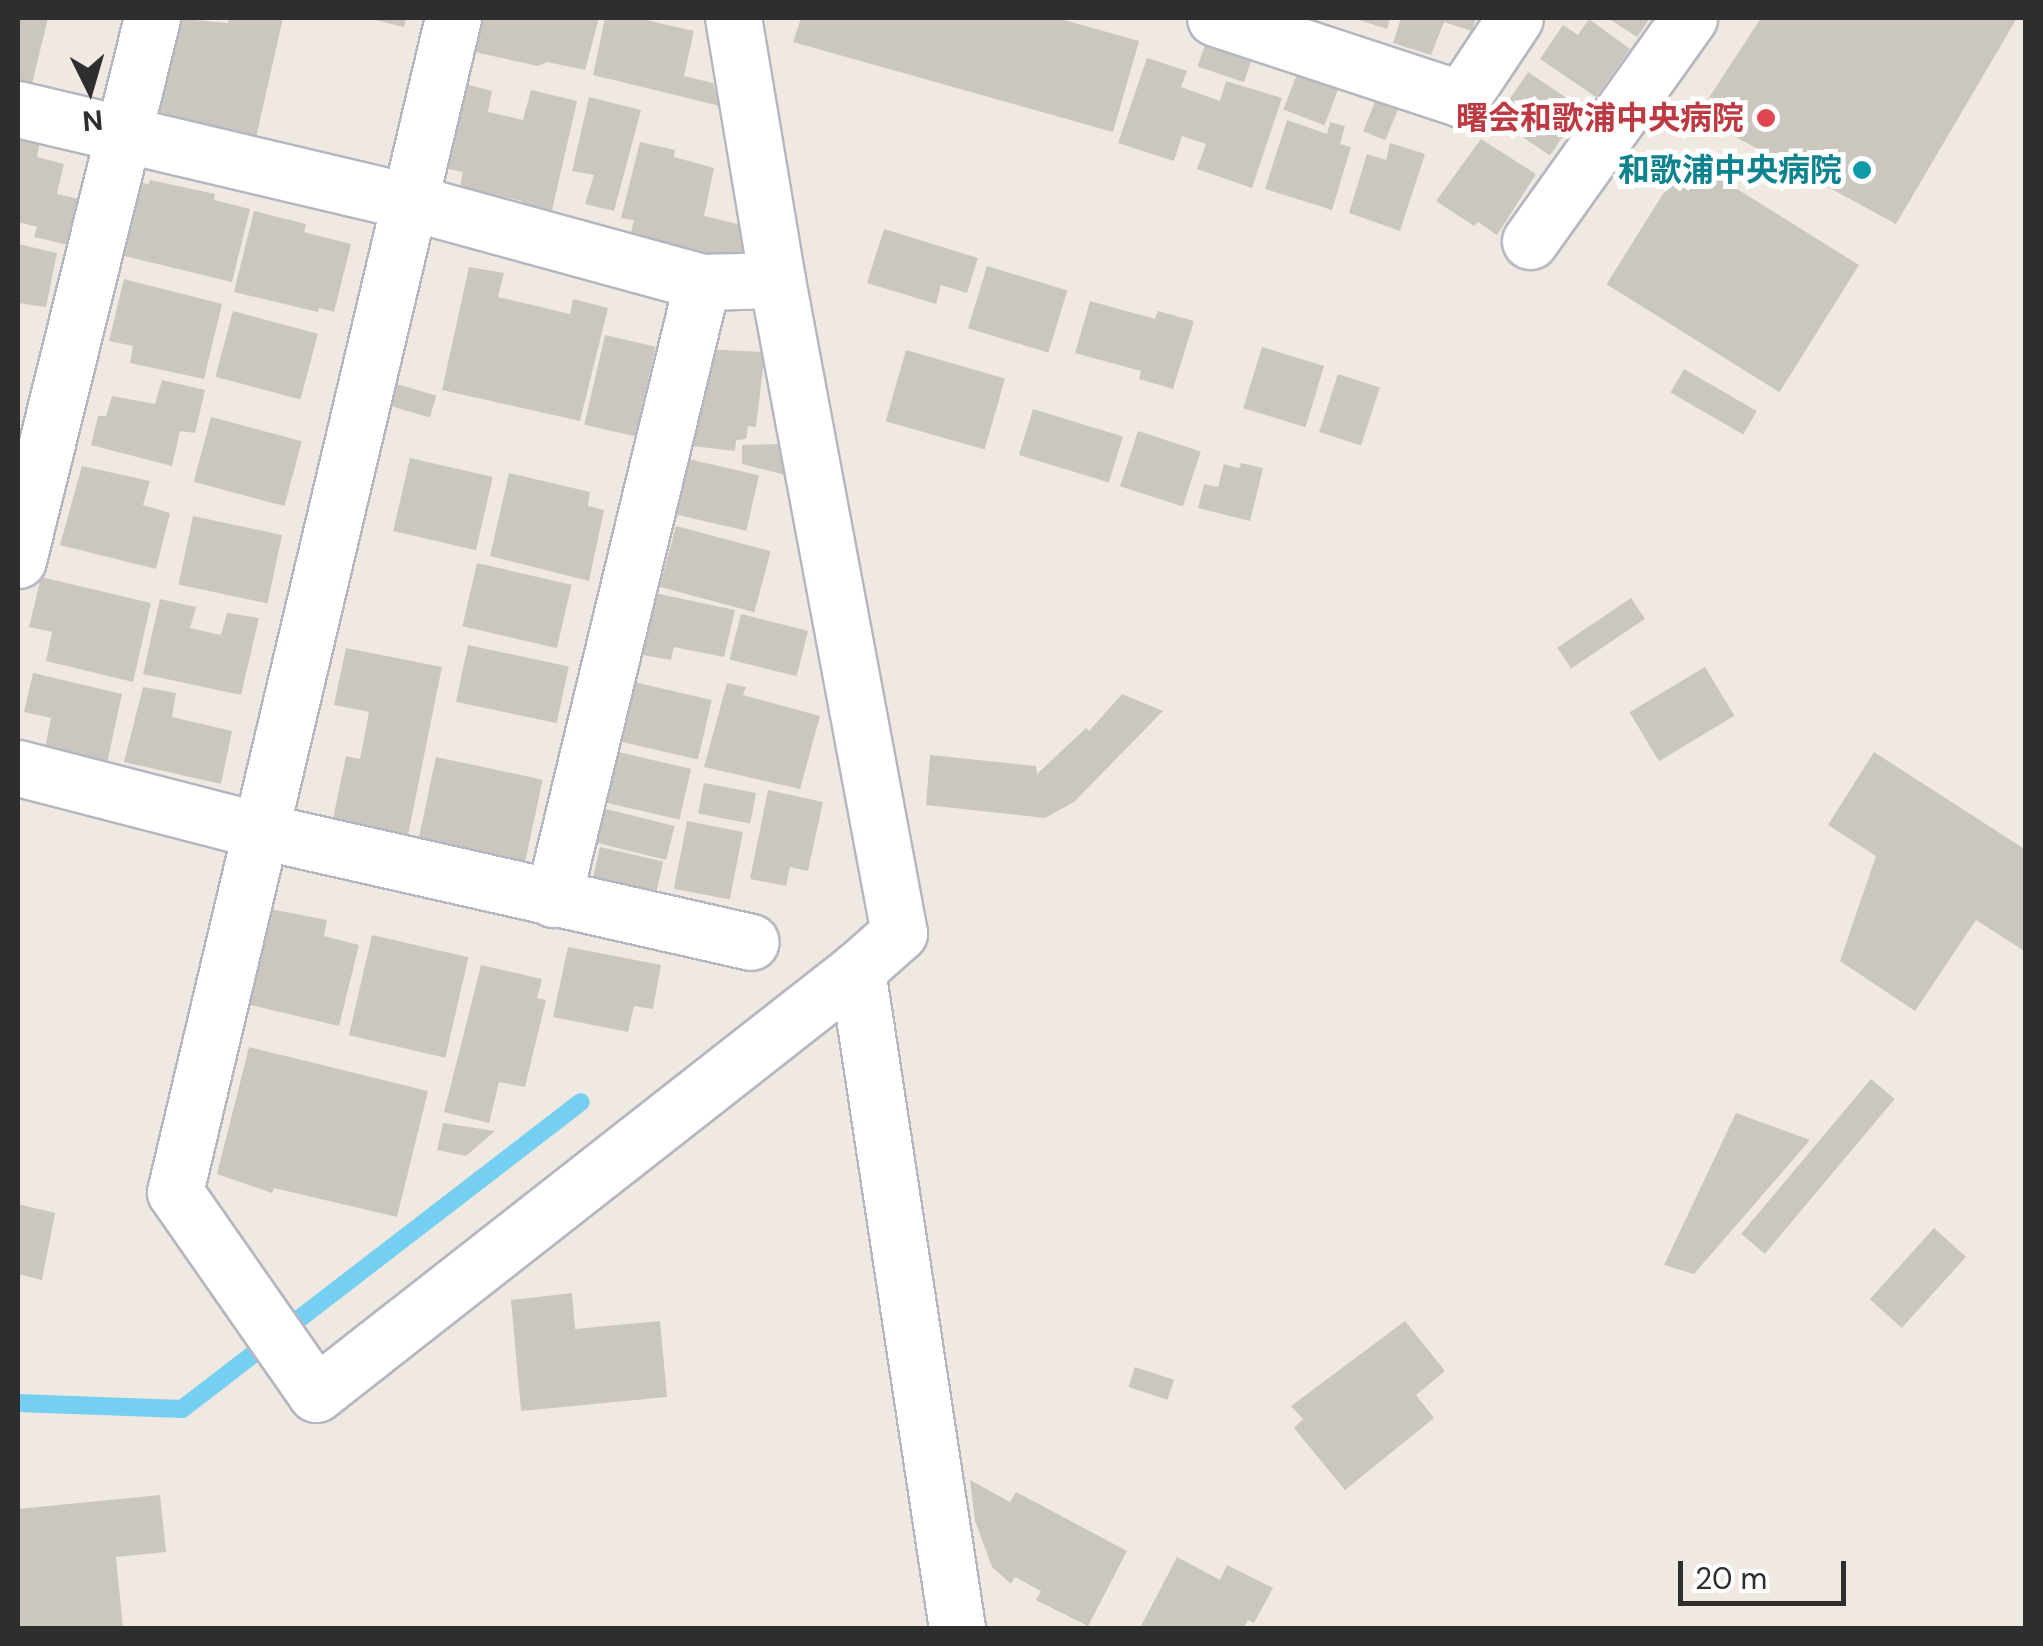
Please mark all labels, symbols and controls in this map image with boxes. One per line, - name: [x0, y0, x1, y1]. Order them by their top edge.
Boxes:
- north arrow: [40, 40, 140, 140]
- place label: 曙会和歌浦中央病院: [1456, 99, 1744, 137]
- text: N: [81, 101, 104, 140]
- marker: 曙会和歌浦中央病院: [1753, 105, 1779, 131]
- place label: 和歌浦中央病院: [1618, 151, 1842, 189]
- marker: 和歌浦中央病院: [1851, 159, 1873, 181]
- scale bar: [1683, 1541, 1850, 1603]
- text: 20 m: [1695, 1559, 1767, 1598]

